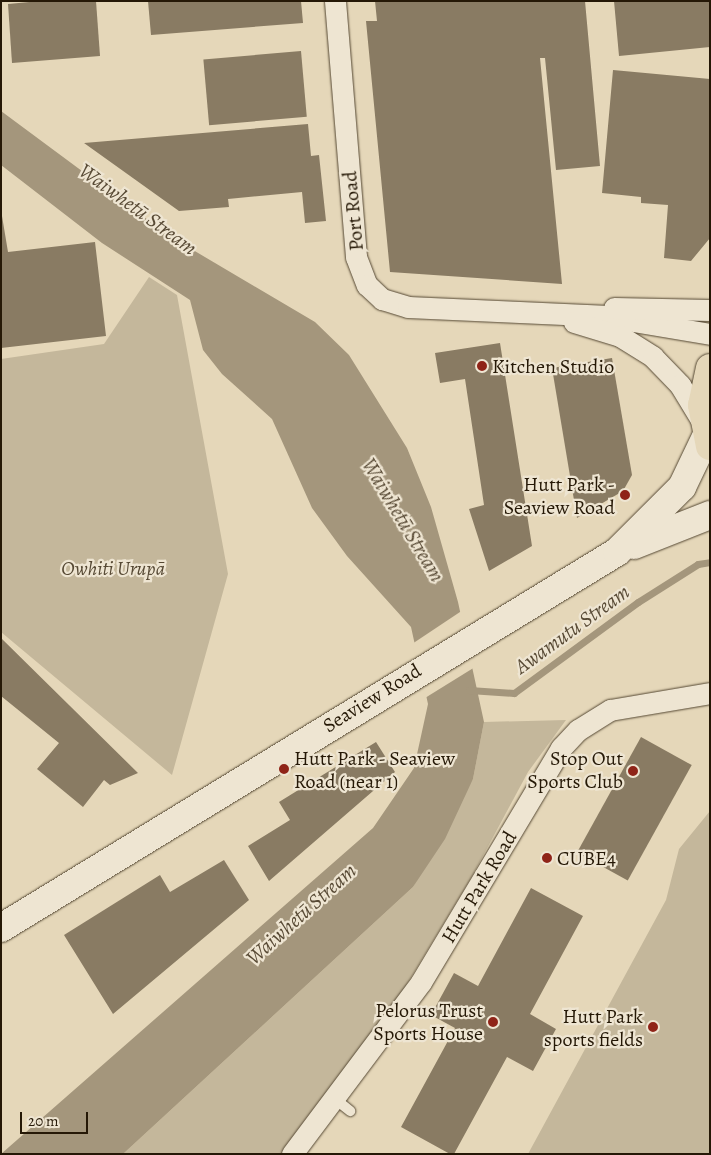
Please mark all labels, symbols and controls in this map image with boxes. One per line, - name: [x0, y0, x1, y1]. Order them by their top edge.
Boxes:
- water label: Waiwhetū Stream: [74, 158, 202, 260]
- street label: Port Road: [338, 170, 368, 252]
- place label: Kitchen Studio: [492, 354, 614, 378]
- marker: Kitchen Studio: [476, 360, 488, 372]
- water label: Waiwhetū Stream: [356, 454, 450, 586]
- place label: Hutt Park - Seaview Road: [504, 472, 615, 519]
- marker: Hutt Park - Seaview Road: [619, 489, 631, 501]
- park label: Owhiti Urupā: [61, 556, 165, 580]
- water label: Awamutu Stream: [510, 579, 634, 679]
- street label: Seaview Road: [318, 658, 426, 738]
- place label: Hutt Park - Seaview Road (near 1): [294, 746, 456, 793]
- place label: Stop Out Sports Club: [527, 747, 623, 794]
- marker: Hutt Park - Seaview Road (near 1): [278, 763, 290, 775]
- marker: Stop Out Sports Club: [627, 765, 639, 777]
- street label: Hutt Park Road: [436, 827, 522, 947]
- place label: CUBE4: [557, 846, 616, 870]
- marker: CUBE4: [541, 852, 553, 864]
- water label: Waiwhetū Stream: [241, 858, 361, 970]
- place label: Pelorus Trust Sports House: [373, 998, 483, 1045]
- place label: Hutt Park sports fields: [544, 1004, 643, 1051]
- marker: Pelorus Trust Sports House: [487, 1016, 499, 1028]
- marker: Hutt Park sports fields: [647, 1021, 659, 1033]
- scale bar: [22, 1102, 90, 1134]
- text: 20 m: [28, 1111, 59, 1131]

